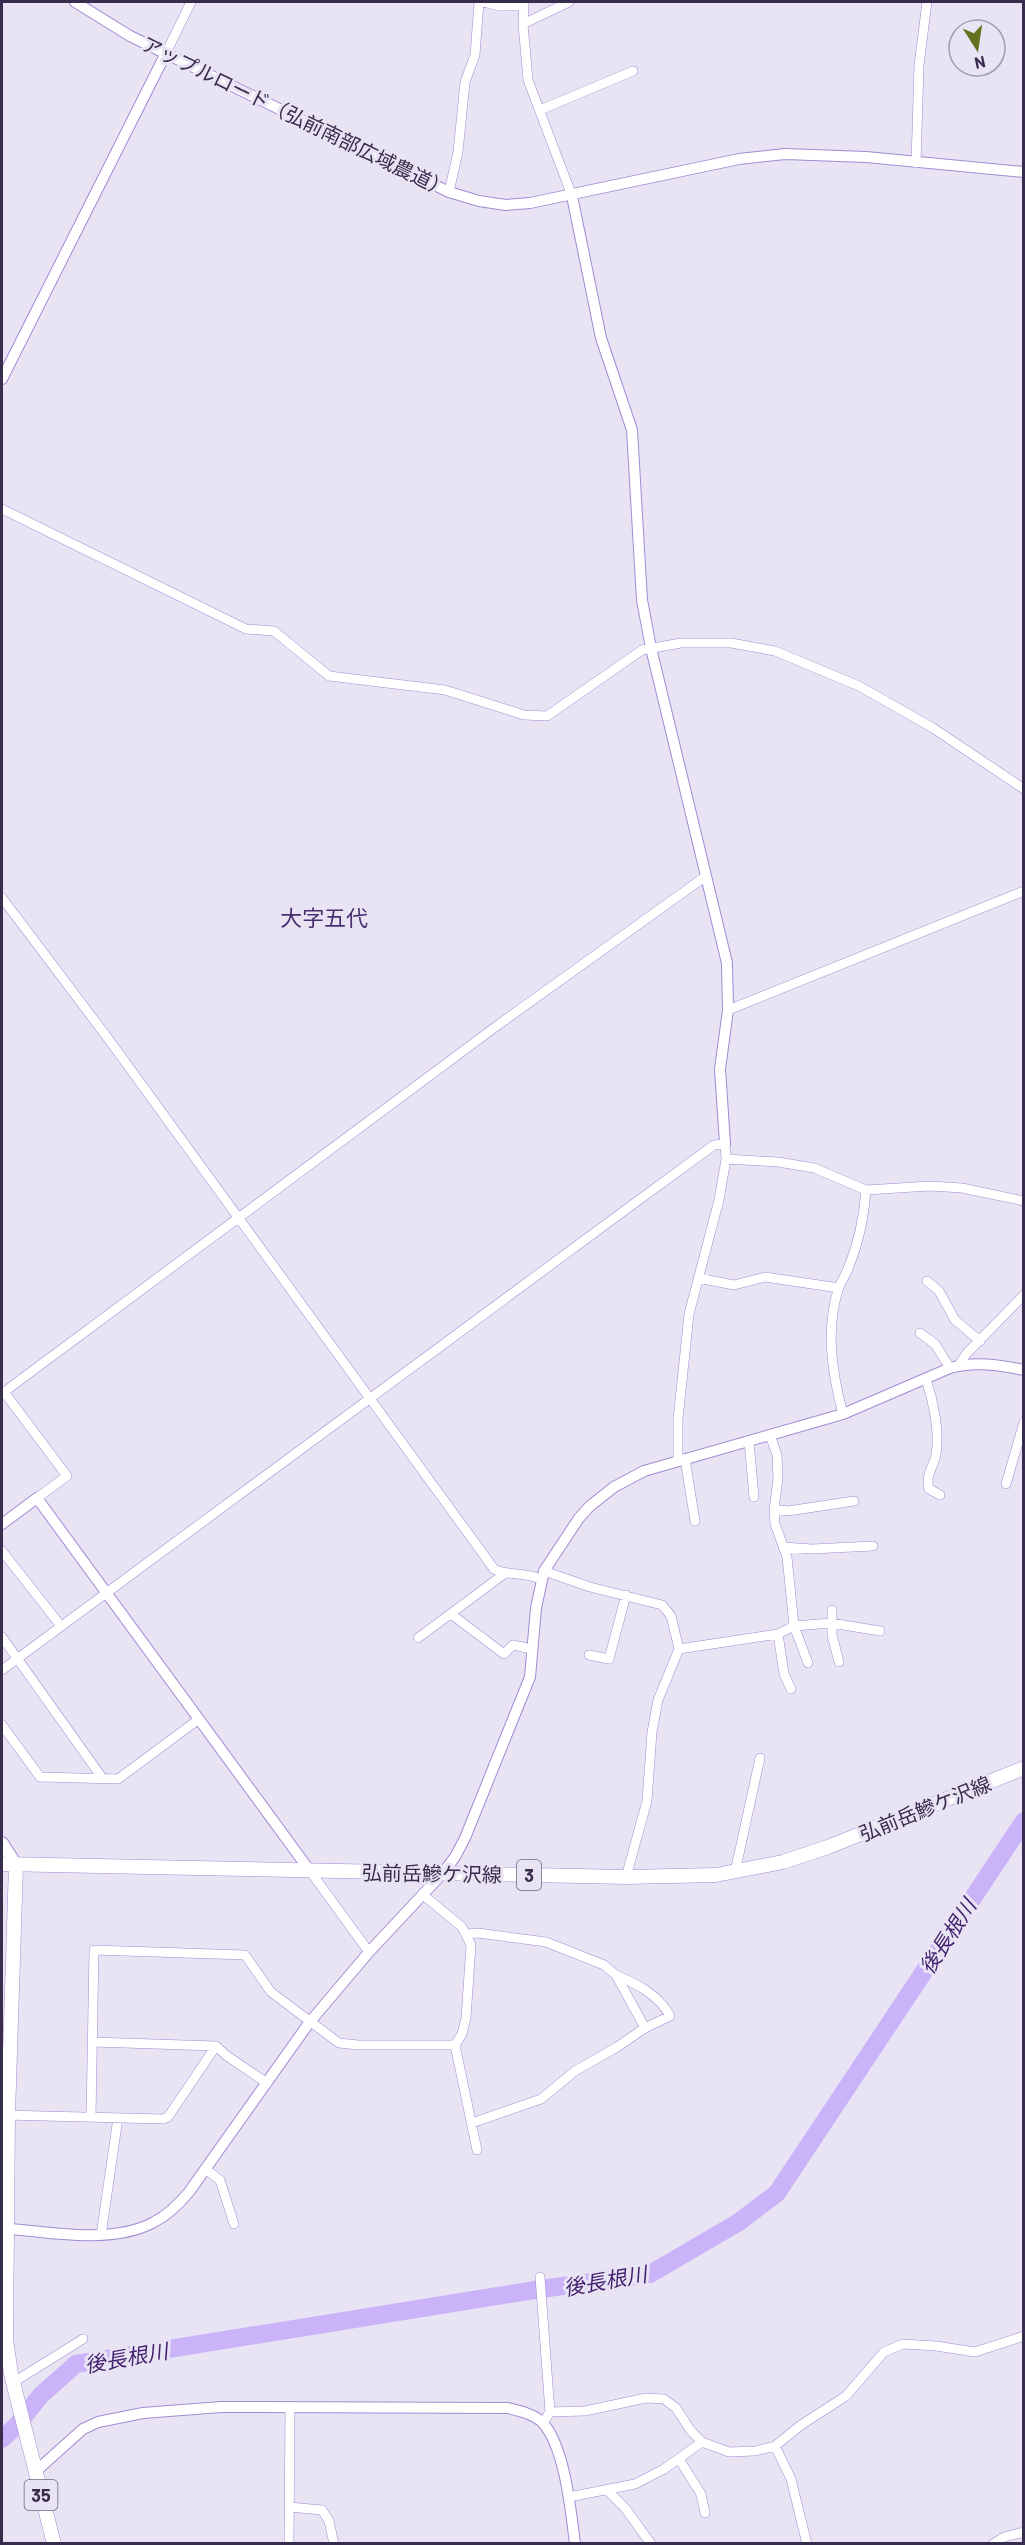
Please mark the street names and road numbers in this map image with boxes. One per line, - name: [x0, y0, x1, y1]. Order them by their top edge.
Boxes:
- street label: アップルロード（弘前南部広域農道）: [138, 31, 454, 201]
- street label: 弘前岳鰺ケ沢線: [856, 1771, 994, 1845]
- street label: 弘前岳鰺ケ沢線: [362, 1860, 502, 1886]
- road number: 3: [517, 1860, 541, 1890]
- road number: 35: [24, 2480, 57, 2510]

